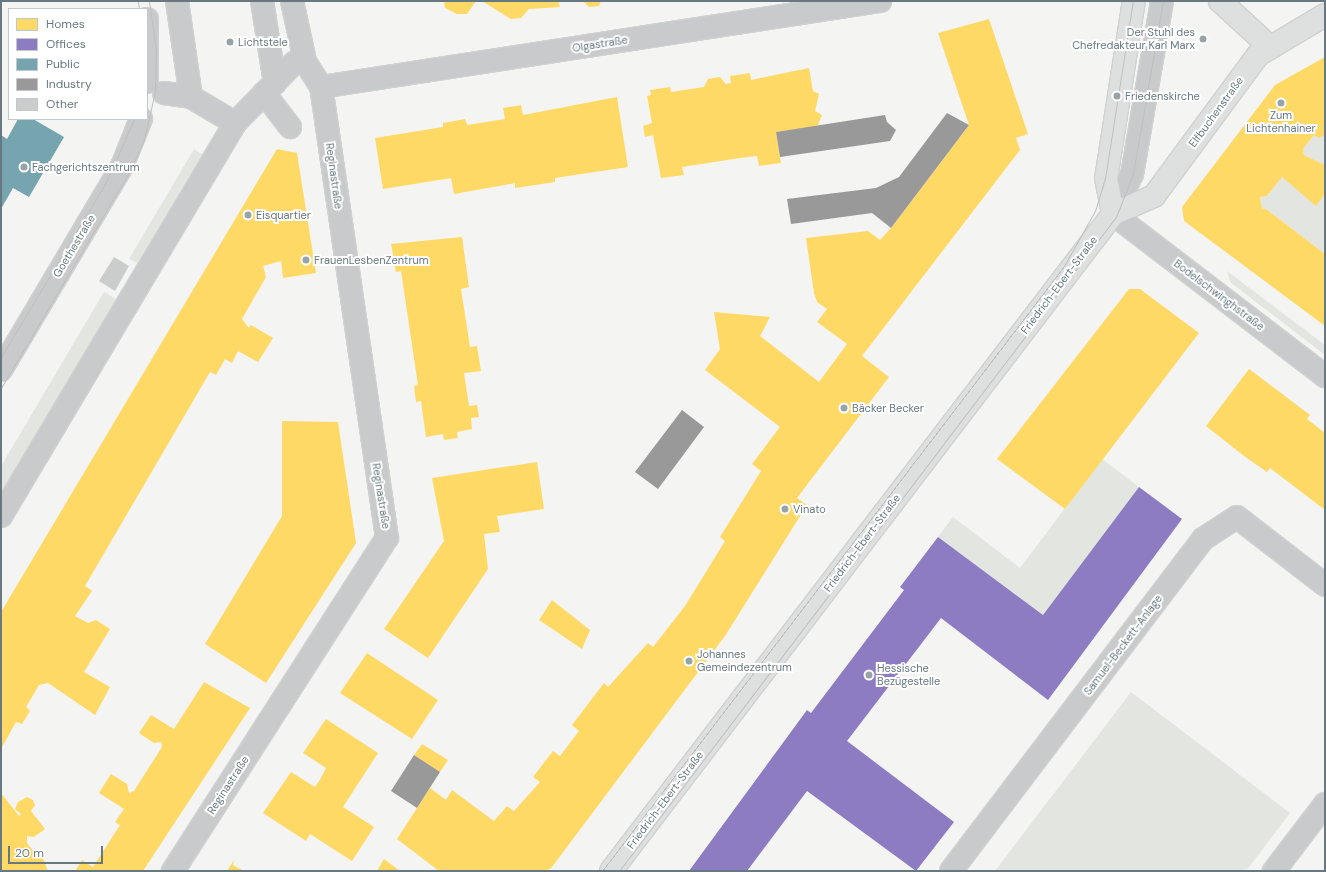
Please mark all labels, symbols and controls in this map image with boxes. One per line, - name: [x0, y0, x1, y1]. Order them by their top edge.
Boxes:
- legend: [8, 8, 148, 120]
- text: Homes: [46, 16, 85, 32]
- place label: Der Stuhl des Chefredakteur Karl Marx: [1072, 26, 1195, 52]
- street label: Olgastraße: [571, 33, 629, 55]
- marker: Der Stuhl des Chefredakteur Karl Marx: [1198, 34, 1208, 44]
- place label: Lichtstele: [238, 35, 288, 49]
- text: Offices: [46, 36, 86, 52]
- marker: Lichtstele: [225, 37, 235, 47]
- text: Public: [46, 56, 80, 72]
- street label: Elfbuchenstraße: [1186, 74, 1246, 150]
- text: Industry: [46, 76, 92, 92]
- place label: Friedenskirche: [1125, 89, 1200, 103]
- marker: Friedenskirche: [1112, 91, 1122, 101]
- text: Other: [46, 96, 78, 112]
- marker: Zum Lichtenhainer: [1276, 98, 1286, 108]
- place label: Zum Lichtenhainer: [1246, 109, 1316, 135]
- street label: Reginastraße: [323, 142, 345, 210]
- place label: Fachgerichtszentrum: [32, 160, 140, 174]
- marker: Fachgerichtszentrum: [19, 162, 29, 172]
- place label: Eisquartier: [256, 208, 311, 222]
- marker: Eisquartier: [243, 210, 253, 220]
- street label: Goethestraße: [50, 212, 98, 280]
- street label: Friedrich-Ebert-Straße: [1018, 234, 1100, 336]
- place label: FrauenLesbenZentrum: [314, 253, 429, 267]
- marker: FrauenLesbenZentrum: [301, 255, 311, 265]
- street label: Bodelschwinghstraße: [1171, 257, 1267, 333]
- place label: Bäcker Becker: [852, 401, 924, 415]
- marker: Bäcker Becker: [839, 403, 849, 413]
- street label: Reginastraße: [369, 462, 393, 530]
- street label: Friedrich-Ebert-Straße: [821, 492, 903, 594]
- place label: Vinato: [793, 502, 826, 516]
- marker: Vinato: [780, 504, 790, 514]
- street label: Samuel-Beckett-Anlage: [1081, 592, 1165, 698]
- place label: Johannes Gemeindezentrum: [697, 648, 792, 674]
- marker: Johannes Gemeindezentrum: [684, 656, 694, 666]
- place label: Hessische Bezügestelle: [877, 662, 940, 688]
- marker: Hessische Bezügestelle: [864, 670, 874, 680]
- street label: Friedrich-Ebert-Straße: [624, 749, 706, 851]
- street label: Reginastraße: [204, 754, 252, 816]
- scale bar: [10, 838, 105, 864]
- text: 20 m: [15, 845, 44, 861]

